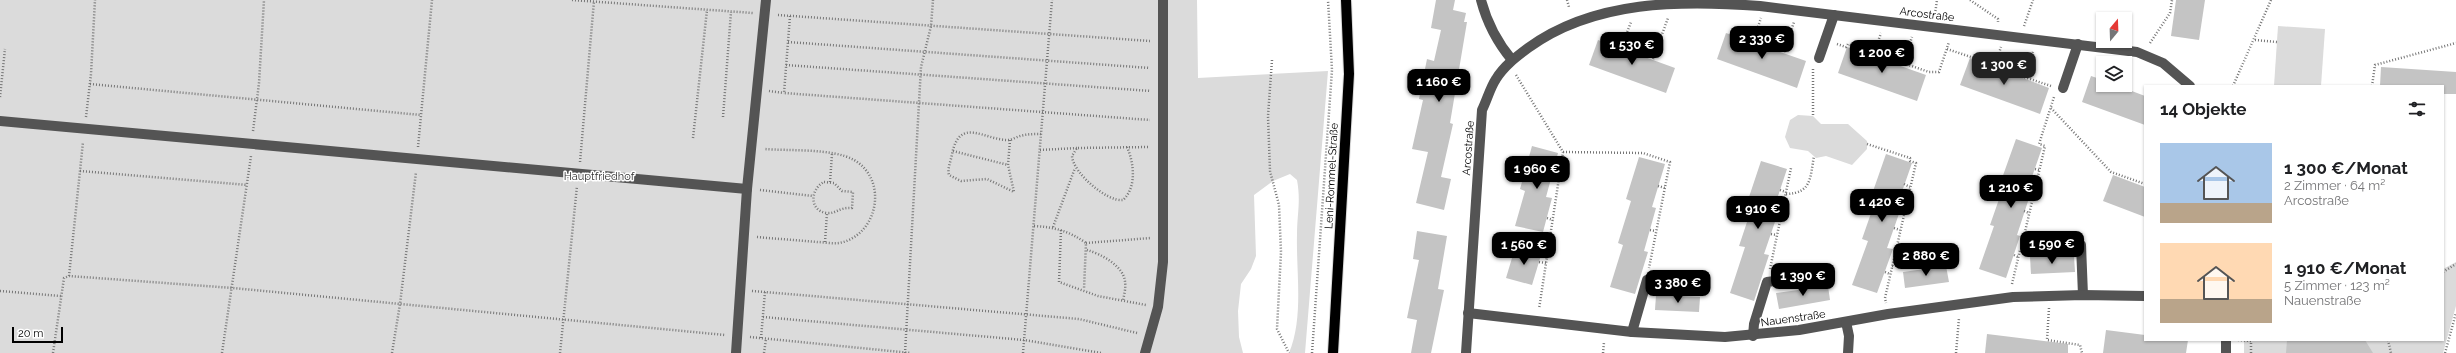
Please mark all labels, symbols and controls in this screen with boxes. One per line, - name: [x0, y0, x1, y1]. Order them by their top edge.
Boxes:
- street label: Arcostraße: [1899, 5, 1956, 24]
- north arrow: [2096, 12, 2132, 48]
- map controls: [2096, 12, 2132, 92]
- pin: 2 330 €: [1725, 26, 1799, 60]
- text: 2 330 €: [1739, 31, 1785, 46]
- pin: 1 530 €: [1595, 32, 1669, 66]
- text: 1 530 €: [1609, 37, 1655, 52]
- pin: 1 200 €: [1845, 40, 1919, 74]
- text: 1 200 €: [1859, 45, 1905, 60]
- pin: 1 300 €: [1967, 52, 2041, 86]
- button: layers: [2096, 56, 2132, 92]
- text: 1 300 €: [1981, 57, 2027, 72]
- pin: 1 160 €: [1402, 69, 1476, 103]
- text: 1 160 €: [1416, 74, 1462, 89]
- icon: filters: [2406, 98, 2428, 120]
- text: 14 Objekte: [2160, 99, 2247, 119]
- street label: Arcostraße: [1460, 120, 1477, 176]
- street label: Leni-Rommel-Straße: [1322, 122, 1341, 230]
- pin: 1 960 €: [1500, 156, 1574, 190]
- text: 1 300 €/Monat: [2284, 158, 2408, 178]
- icon: home: [2192, 159, 2240, 207]
- text: 1 960 €: [1514, 161, 1560, 176]
- park label: Hauptfriedhof: [564, 170, 635, 183]
- pin: 1 210 €: [1974, 175, 2048, 209]
- text: 2 Zimmer · 64 m²: [2284, 178, 2385, 193]
- text: 1 210 €: [1989, 180, 2033, 195]
- pin: 1 420 €: [1845, 189, 1919, 223]
- text: Arcostraße: [2284, 193, 2349, 208]
- text: 1 420 €: [1859, 194, 1905, 209]
- pin: 1 910 €: [1721, 196, 1795, 230]
- text: 1 910 €: [1735, 201, 1781, 216]
- pin: 1 590 €: [2015, 231, 2089, 265]
- pin: 1 560 €: [1487, 232, 1561, 266]
- text: 1 590 €: [2029, 236, 2075, 251]
- text: 1 560 €: [1501, 237, 1547, 252]
- pin: 2 880 €: [1889, 243, 1963, 277]
- text: 2 880 €: [1902, 248, 1950, 263]
- text: 1 910 €/Monat: [2284, 258, 2406, 278]
- icon: home: [2192, 259, 2240, 307]
- pin: 1 390 €: [1766, 263, 1840, 297]
- text: 1 390 €: [1780, 268, 1826, 283]
- pin: 3 380 €: [1641, 270, 1715, 304]
- text: 3 380 €: [1655, 275, 1701, 290]
- text: 5 Zimmer · 123 m²: [2284, 278, 2390, 293]
- text: Nauenstraße: [2284, 293, 2361, 308]
- street label: Nauenstraße: [1760, 307, 1827, 329]
- scale bar: [12, 325, 63, 344]
- text: 20 m: [18, 327, 43, 340]

